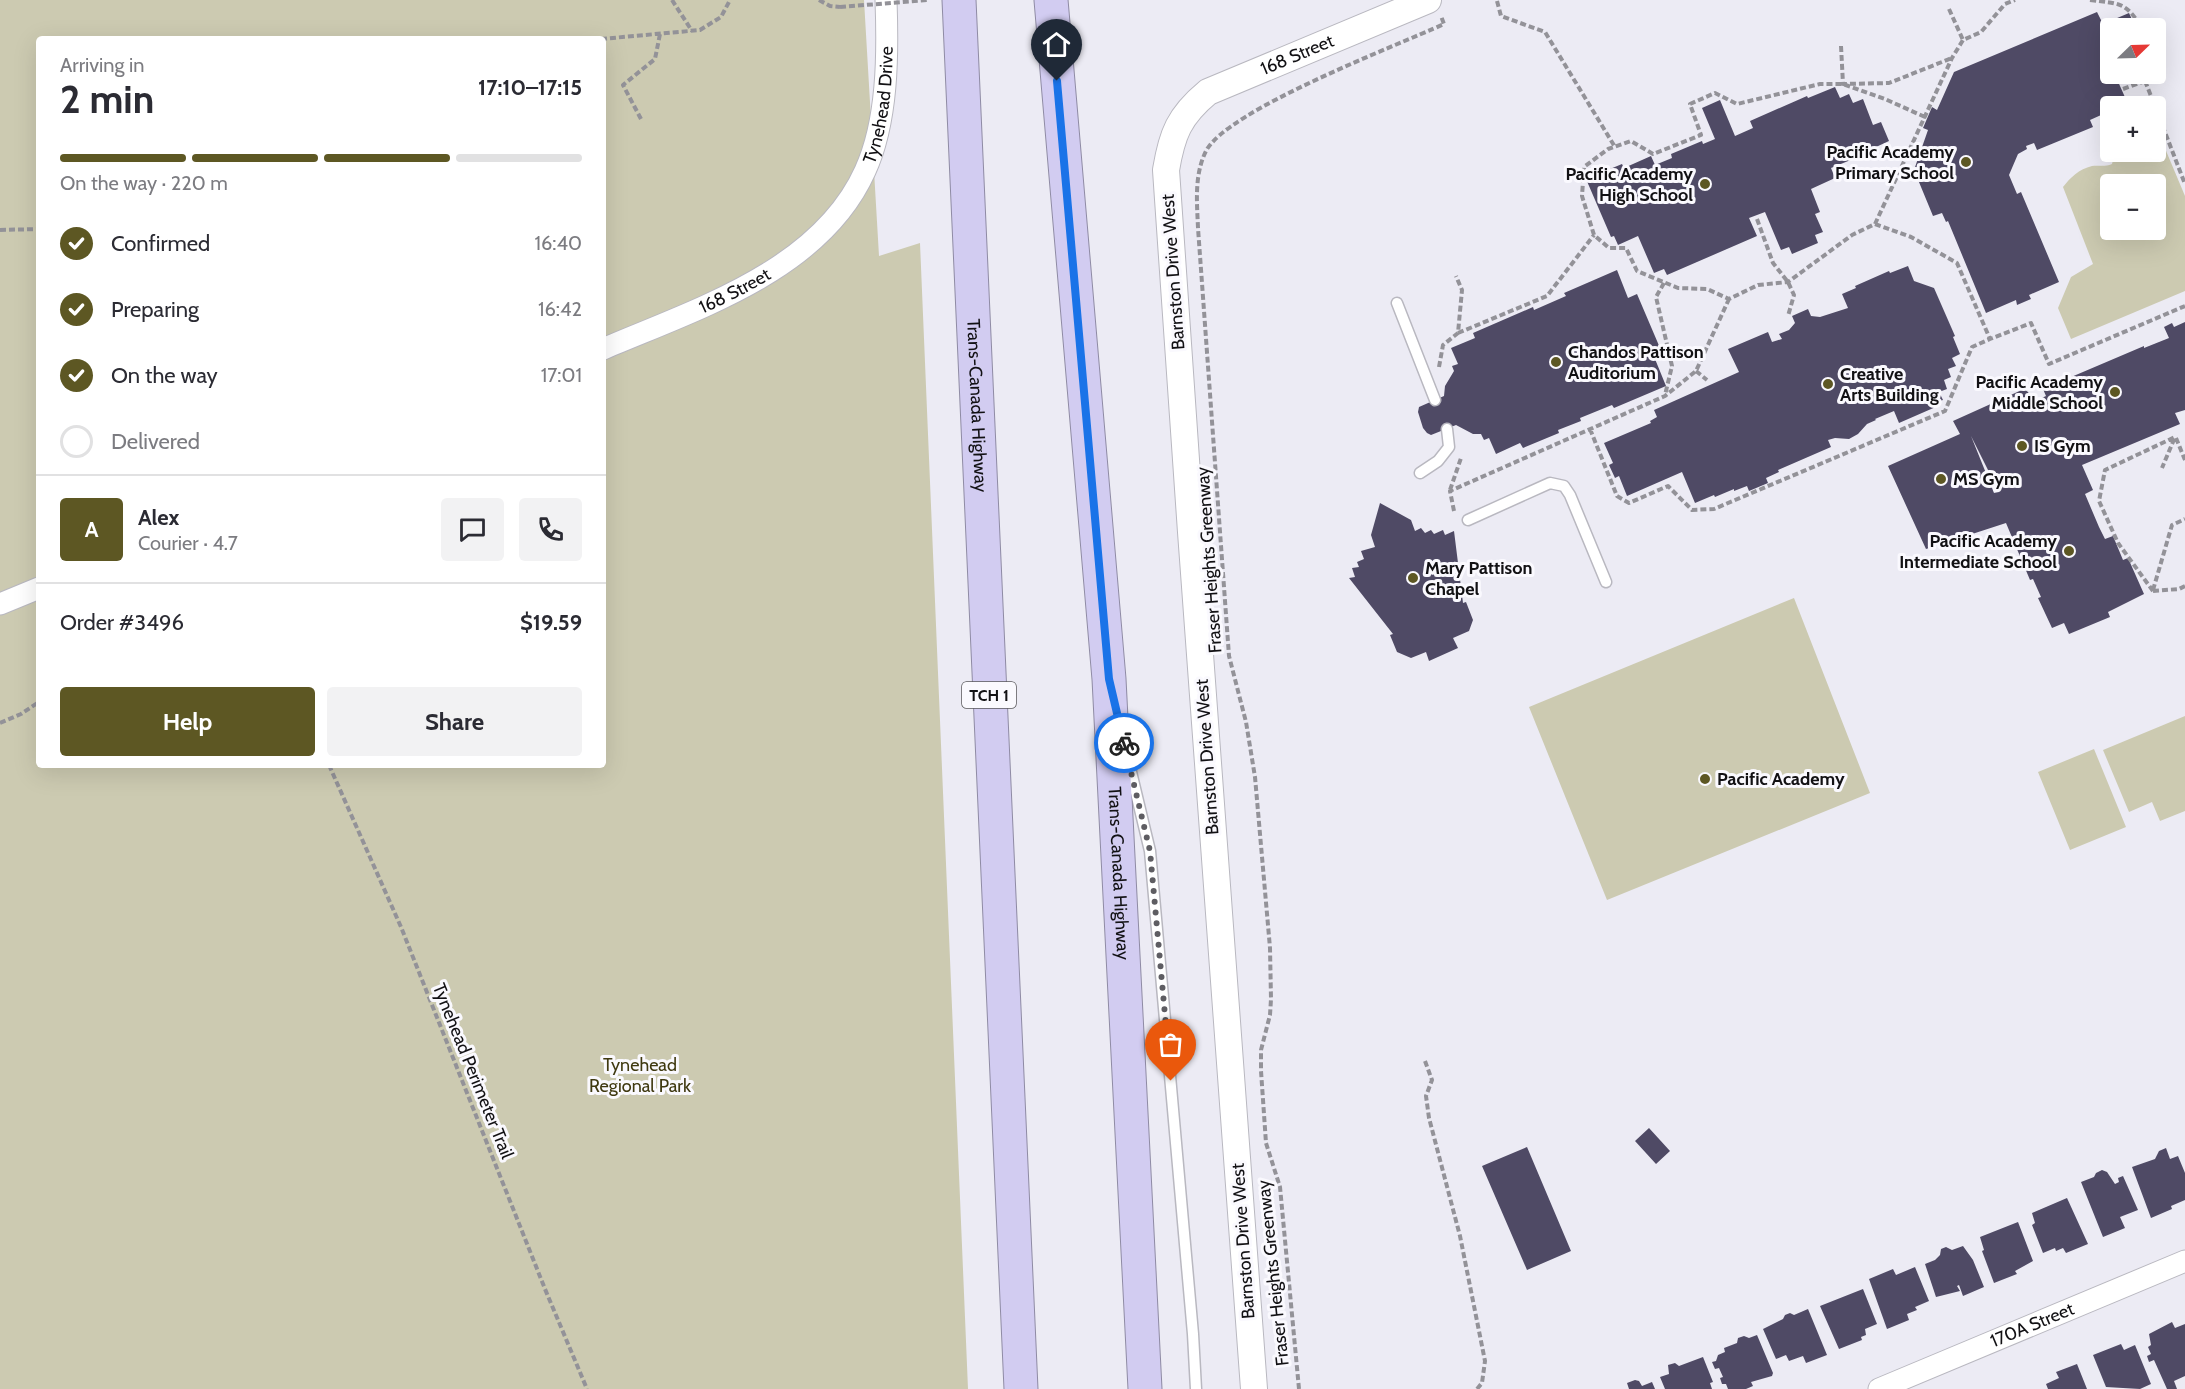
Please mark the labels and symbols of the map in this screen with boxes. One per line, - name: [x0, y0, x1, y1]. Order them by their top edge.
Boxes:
- north arrow: [2100, 18, 2166, 84]
- pin: [1031, 19, 1082, 81]
- street label: 168 Street: [1257, 30, 1337, 80]
- street label: Tynehead Drive: [858, 46, 898, 167]
- place label: Pacific Academy Primary School: [1826, 141, 1954, 184]
- marker: Pacific Academy Primary School: [1959, 155, 1973, 169]
- place label: Pacific Academy High School: [1565, 163, 1693, 206]
- marker: Pacific Academy High School: [1698, 177, 1712, 191]
- street label: Barnston Drive West: [1157, 193, 1189, 351]
- street label: 168 Street: [696, 263, 775, 318]
- street label: Trans-Canada Highway: [962, 318, 992, 493]
- place label: Chandos Pattison Auditorium: [1568, 341, 1704, 384]
- marker: Chandos Pattison Auditorium: [1549, 355, 1563, 369]
- place label: Creative Arts Building: [1840, 363, 1939, 406]
- place label: Pacific Academy Middle School: [1975, 371, 2103, 414]
- marker: Creative Arts Building: [1821, 377, 1835, 391]
- marker: Pacific Academy Middle School: [2108, 385, 2122, 399]
- place label: IS Gym: [2034, 435, 2091, 457]
- marker: IS Gym: [2015, 439, 2029, 453]
- street label: Fraser Heights Greenway: [1192, 466, 1226, 654]
- place label: MS Gym: [1953, 468, 2020, 490]
- marker: MS Gym: [1934, 472, 1948, 486]
- place label: Pacific Academy Intermediate School: [1899, 530, 2057, 573]
- marker: Pacific Academy Intermediate School: [2062, 544, 2076, 558]
- place label: Mary Pattison Chapel: [1425, 557, 1532, 600]
- marker: Mary Pattison Chapel: [1406, 571, 1420, 585]
- street label: Barnston Drive West: [1191, 678, 1223, 836]
- road number: TCH 1: [962, 682, 1016, 708]
- courier: [1094, 713, 1154, 773]
- place label: Pacific Academy: [1717, 768, 1845, 790]
- marker: Pacific Academy: [1698, 772, 1712, 786]
- street label: Trans-Canada Highway: [1103, 786, 1134, 961]
- street label: Tynehead Perimeter Trail: [428, 980, 519, 1163]
- pin: [1145, 1019, 1196, 1081]
- park label: Tynehead Regional Park: [589, 1054, 692, 1097]
- street label: Barnston Drive West: [1227, 1162, 1259, 1320]
- street label: Fraser Heights Greenway: [1252, 1179, 1294, 1367]
- street label: 170A Street: [1987, 1298, 2077, 1352]

